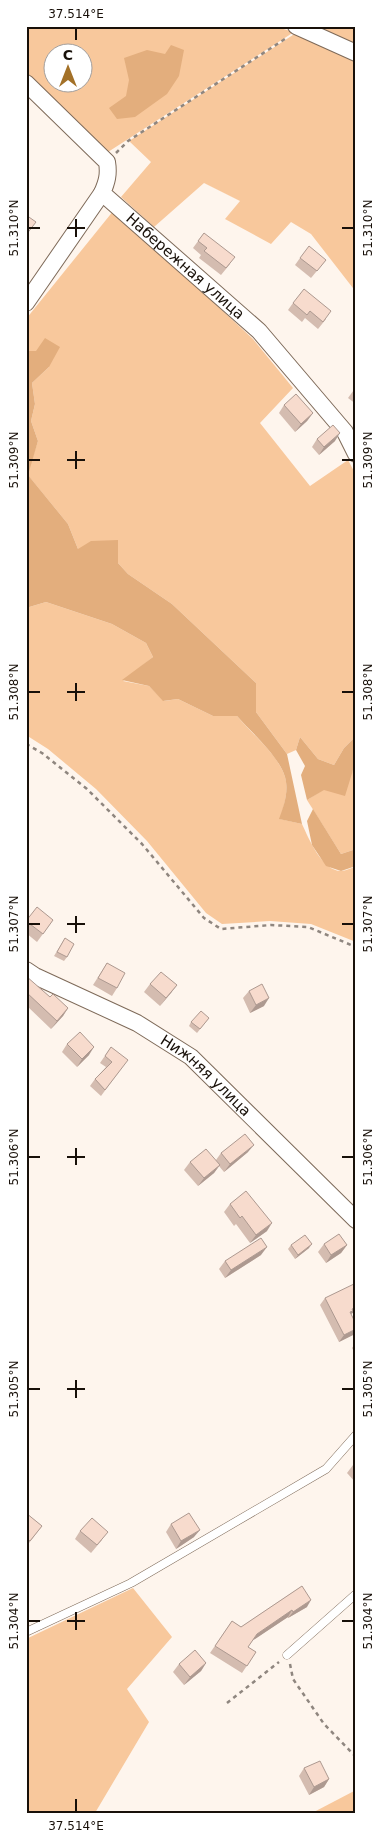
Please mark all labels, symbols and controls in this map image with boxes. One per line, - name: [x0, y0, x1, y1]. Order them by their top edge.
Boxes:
- text: 37.514°E: [48, 7, 104, 21]
- north arrow: [42, 42, 92, 92]
- text: С: [63, 47, 73, 63]
- text: 51.310°N: [7, 200, 21, 256]
- text: 51.310°N: [361, 200, 375, 256]
- street label: Набережная улица: [122, 209, 248, 323]
- text: 51.309°N: [7, 432, 21, 488]
- text: 51.309°N: [361, 432, 375, 488]
- text: 51.308°N: [7, 664, 21, 720]
- text: 51.308°N: [361, 664, 375, 720]
- text: 51.307°N: [7, 896, 21, 952]
- text: 51.307°N: [361, 896, 375, 952]
- street label: Нижняя улица: [157, 1031, 255, 1120]
- text: 51.306°N: [7, 1129, 21, 1185]
- text: 51.306°N: [361, 1129, 375, 1185]
- text: 51.305°N: [7, 1361, 21, 1417]
- text: 51.305°N: [361, 1361, 375, 1417]
- text: 51.304°N: [7, 1593, 21, 1649]
- text: 51.304°N: [361, 1593, 375, 1649]
- text: 37.514°E: [48, 1819, 104, 1833]

